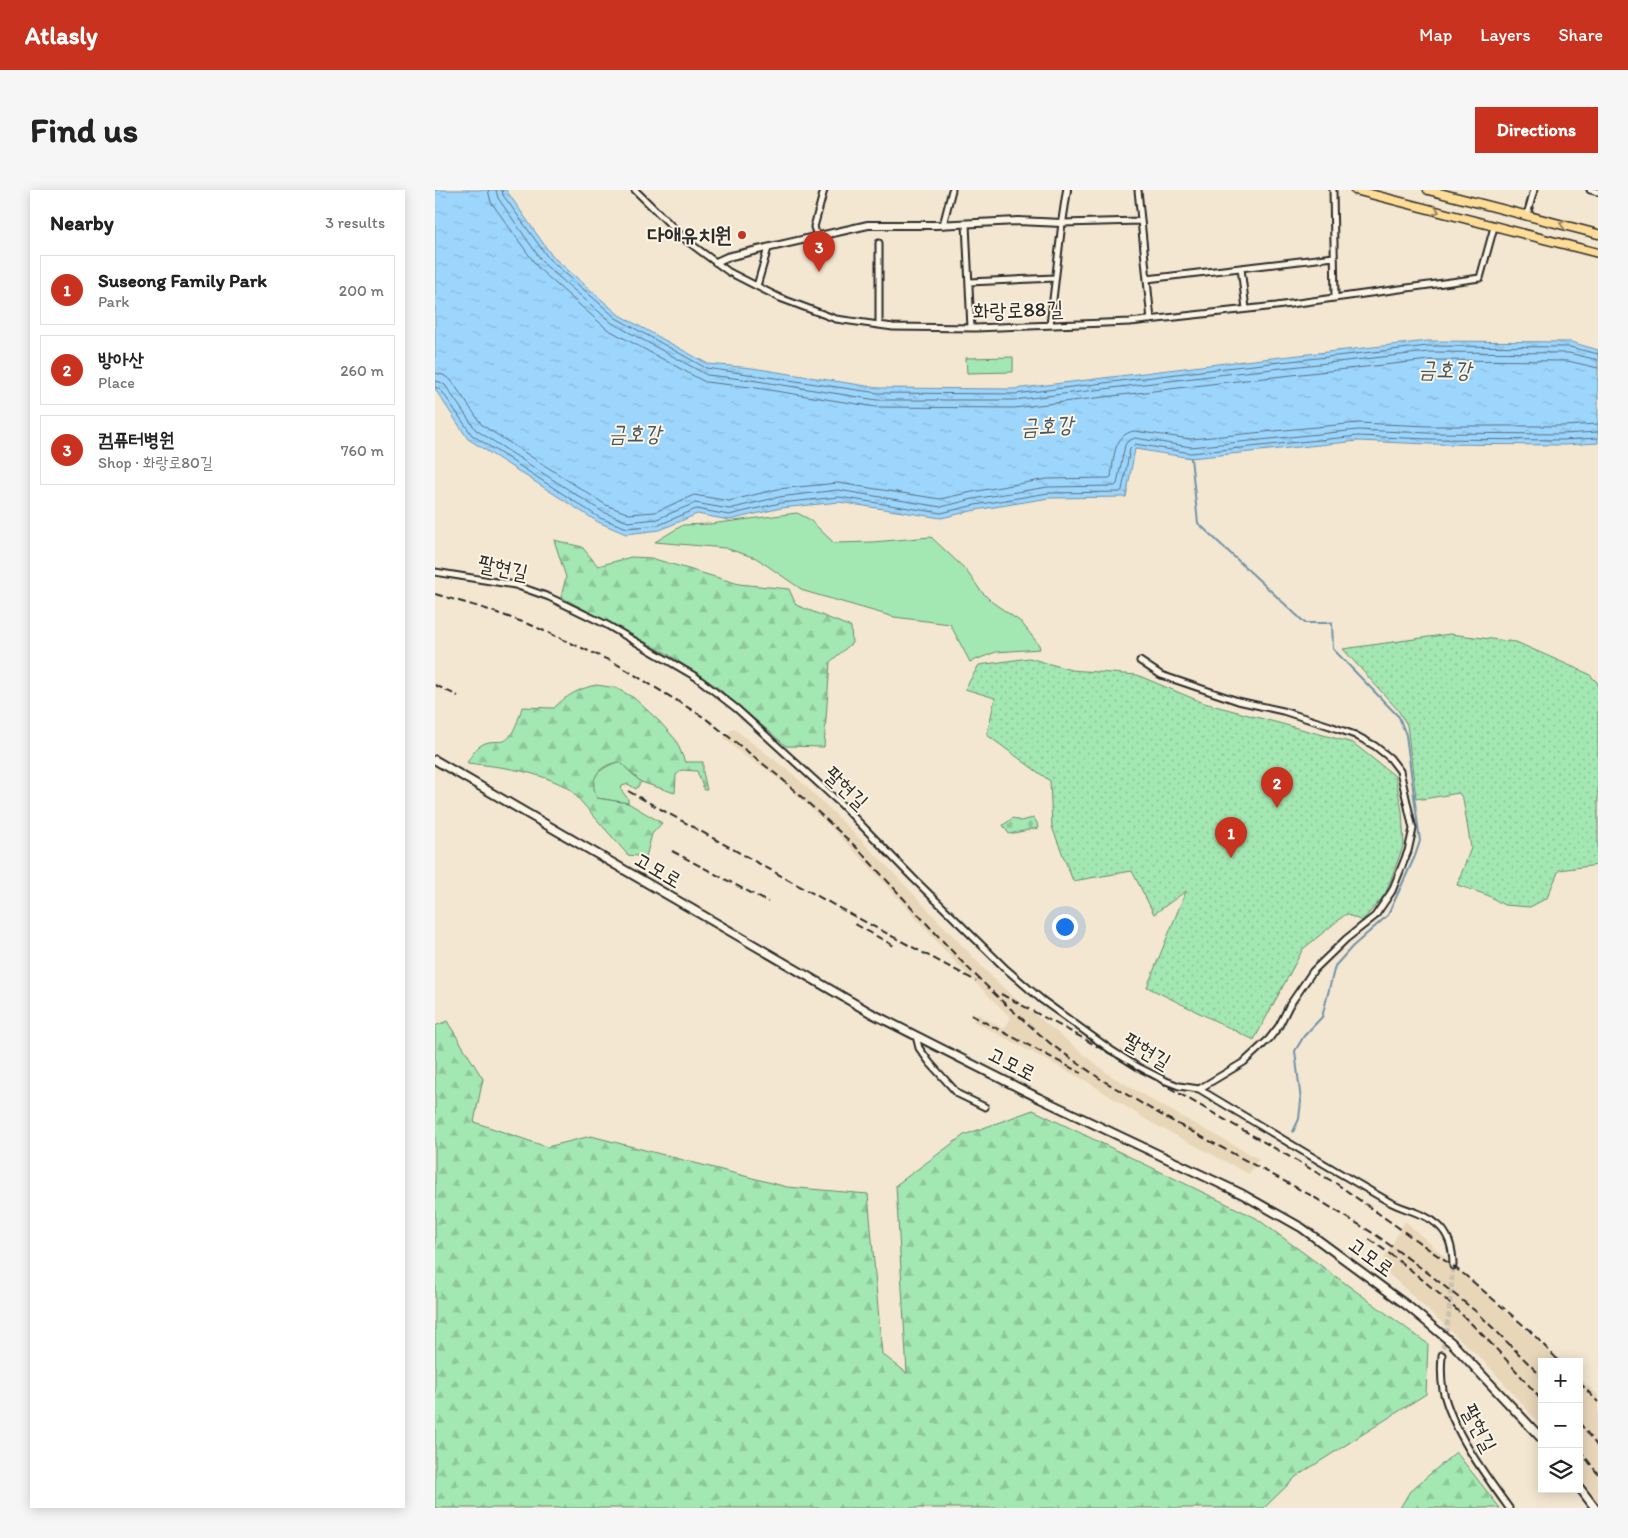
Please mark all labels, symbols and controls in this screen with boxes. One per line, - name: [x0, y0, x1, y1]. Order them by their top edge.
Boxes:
- text: Atlasly: [25, 21, 98, 50]
- text: Map: [1419, 24, 1452, 46]
- text: Layers: [1480, 24, 1530, 46]
- text: Share: [1558, 24, 1603, 46]
- button: Directions: [1475, 107, 1598, 153]
- text: Find us: [30, 109, 138, 151]
- one-way arrow: [1431, 206, 1439, 216]
- text: Nearby: [50, 210, 114, 235]
- text: 3 results: [325, 213, 385, 232]
- one-way arrow: [1559, 220, 1567, 230]
- place label: 다애유치원: [648, 222, 732, 247]
- marker: 다애유치원: [736, 229, 748, 241]
- pin: 3: [803, 231, 835, 272]
- text: Suseong Family Park: [98, 269, 267, 292]
- text: 1: [63, 281, 71, 300]
- text: 200 m: [339, 281, 384, 300]
- text: Park: [98, 292, 129, 311]
- street label: 화랑로88길: [972, 295, 1064, 324]
- text: 방아산: [98, 348, 144, 371]
- water label: 금호강: [1418, 356, 1474, 384]
- text: 2: [63, 361, 71, 380]
- text: 260 m: [340, 361, 384, 380]
- text: Place: [98, 373, 135, 392]
- water label: 금호강: [1020, 411, 1077, 440]
- water label: 금호강: [608, 420, 664, 447]
- text: 컴퓨터병원: [98, 428, 174, 451]
- text: 3: [63, 441, 71, 460]
- text: 760 m: [341, 441, 384, 460]
- text: Shop · 화랑로80길: [98, 453, 213, 472]
- street label: 팔현길: [476, 550, 531, 585]
- street label: 팔현길: [819, 761, 873, 814]
- pin: 2: [1261, 767, 1293, 808]
- pin: 1: [1215, 817, 1247, 858]
- street label: 고모로: [630, 846, 686, 893]
- your location: [1052, 914, 1078, 940]
- street label: 팔현길: [1119, 1027, 1176, 1074]
- street label: 고모로: [984, 1041, 1040, 1086]
- street label: 고모로: [1343, 1232, 1399, 1282]
- map controls: [1538, 1358, 1583, 1493]
- button: +: [1538, 1358, 1583, 1403]
- street label: 팔현길: [1457, 1400, 1502, 1456]
- button: −: [1538, 1403, 1583, 1448]
- button: layers: [1538, 1448, 1583, 1493]

